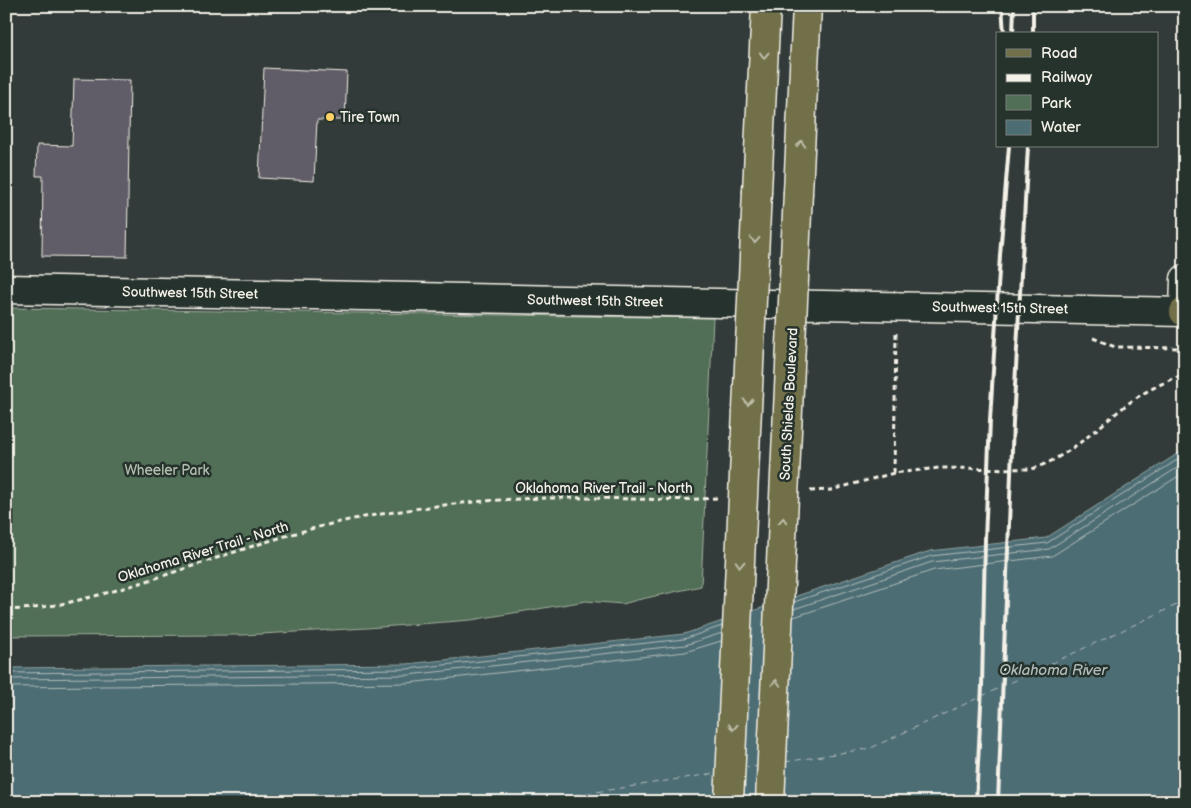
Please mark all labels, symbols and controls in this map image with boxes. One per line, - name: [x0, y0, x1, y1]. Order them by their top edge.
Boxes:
- legend: [996, 32, 1158, 148]
- text: Road: [1041, 44, 1077, 63]
- one-way arrow: [758, 51, 769, 59]
- text: Railway: [1041, 68, 1092, 87]
- text: Park: [1041, 94, 1072, 113]
- place label: Tire Town: [340, 109, 400, 126]
- marker: Tire Town: [324, 111, 336, 123]
- text: Water: [1041, 118, 1081, 137]
- one-way arrow: [795, 139, 806, 147]
- one-way arrow: [750, 236, 760, 244]
- street label: Southwest 15th Street: [122, 283, 259, 303]
- street label: Southwest 15th Street: [527, 291, 664, 311]
- street label: Southwest 15th Street: [932, 298, 1069, 318]
- street label: South Shields Boulevard: [777, 327, 801, 481]
- one-way arrow: [742, 398, 753, 406]
- park label: Wheeler Park: [125, 462, 210, 479]
- street label: Oklahoma River Trail - North: [515, 480, 693, 497]
- one-way arrow: [778, 517, 789, 525]
- street label: Oklahoma River Trail - North: [116, 518, 291, 586]
- one-way arrow: [735, 560, 746, 568]
- water label: Oklahoma River: [999, 661, 1108, 680]
- one-way arrow: [770, 679, 781, 687]
- one-way arrow: [727, 723, 738, 731]

